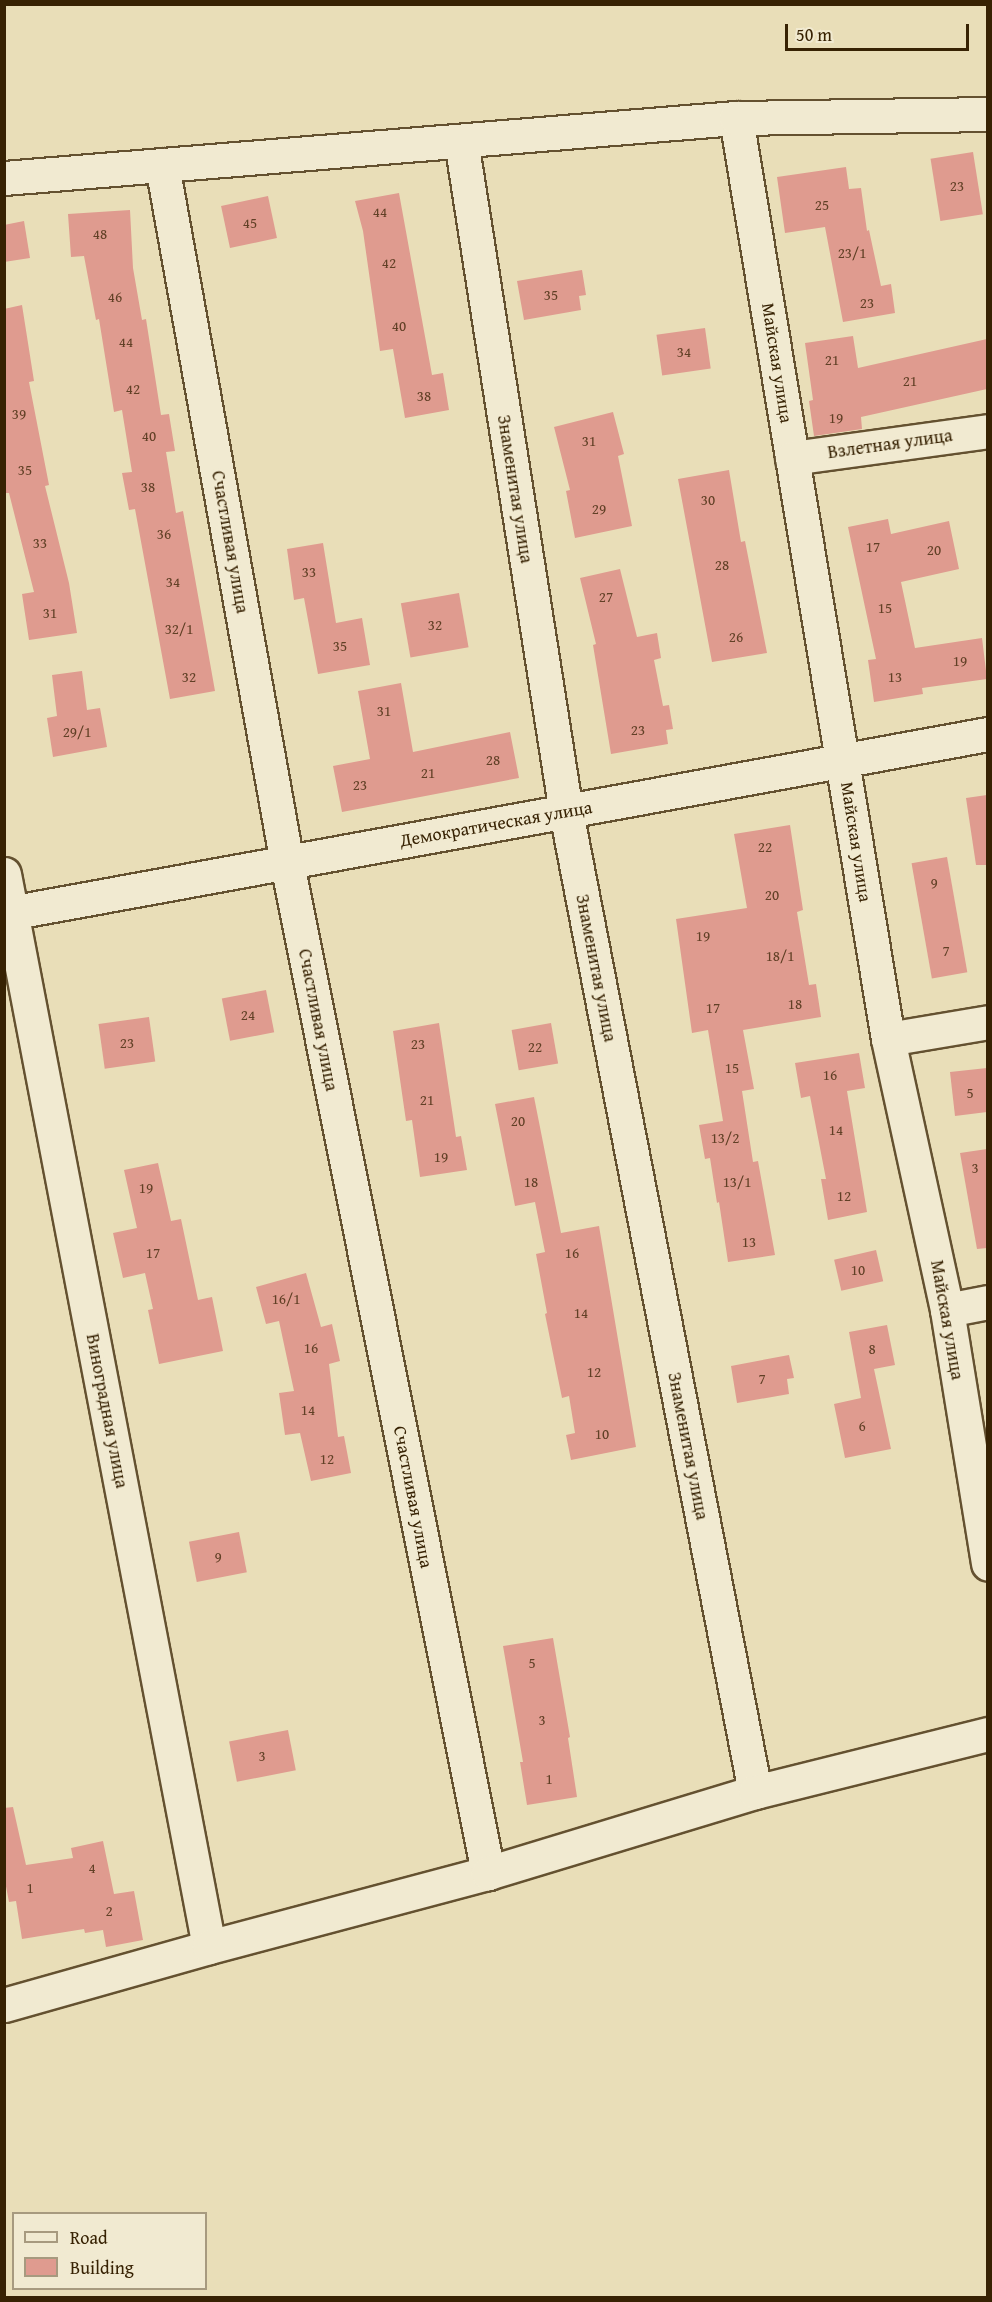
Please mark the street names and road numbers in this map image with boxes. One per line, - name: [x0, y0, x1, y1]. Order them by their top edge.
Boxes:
- street label: Майская улица: [757, 302, 797, 424]
- street label: Знаменитая улица: [493, 413, 537, 565]
- street label: Взлетная улица: [826, 425, 954, 463]
- street label: Счастливая улица: [207, 469, 253, 615]
- street label: Майская улица: [836, 781, 876, 903]
- street label: Демократическая улица: [398, 796, 594, 852]
- street label: Знаменитая улица: [571, 892, 621, 1044]
- street label: Счастливая улица: [294, 947, 342, 1093]
- street label: Майская улица: [926, 1259, 968, 1381]
- street label: Виноградная улица: [81, 1332, 133, 1490]
- street label: Знаменитая улица: [663, 1370, 713, 1522]
- street label: Счастливая улица: [389, 1424, 437, 1570]

